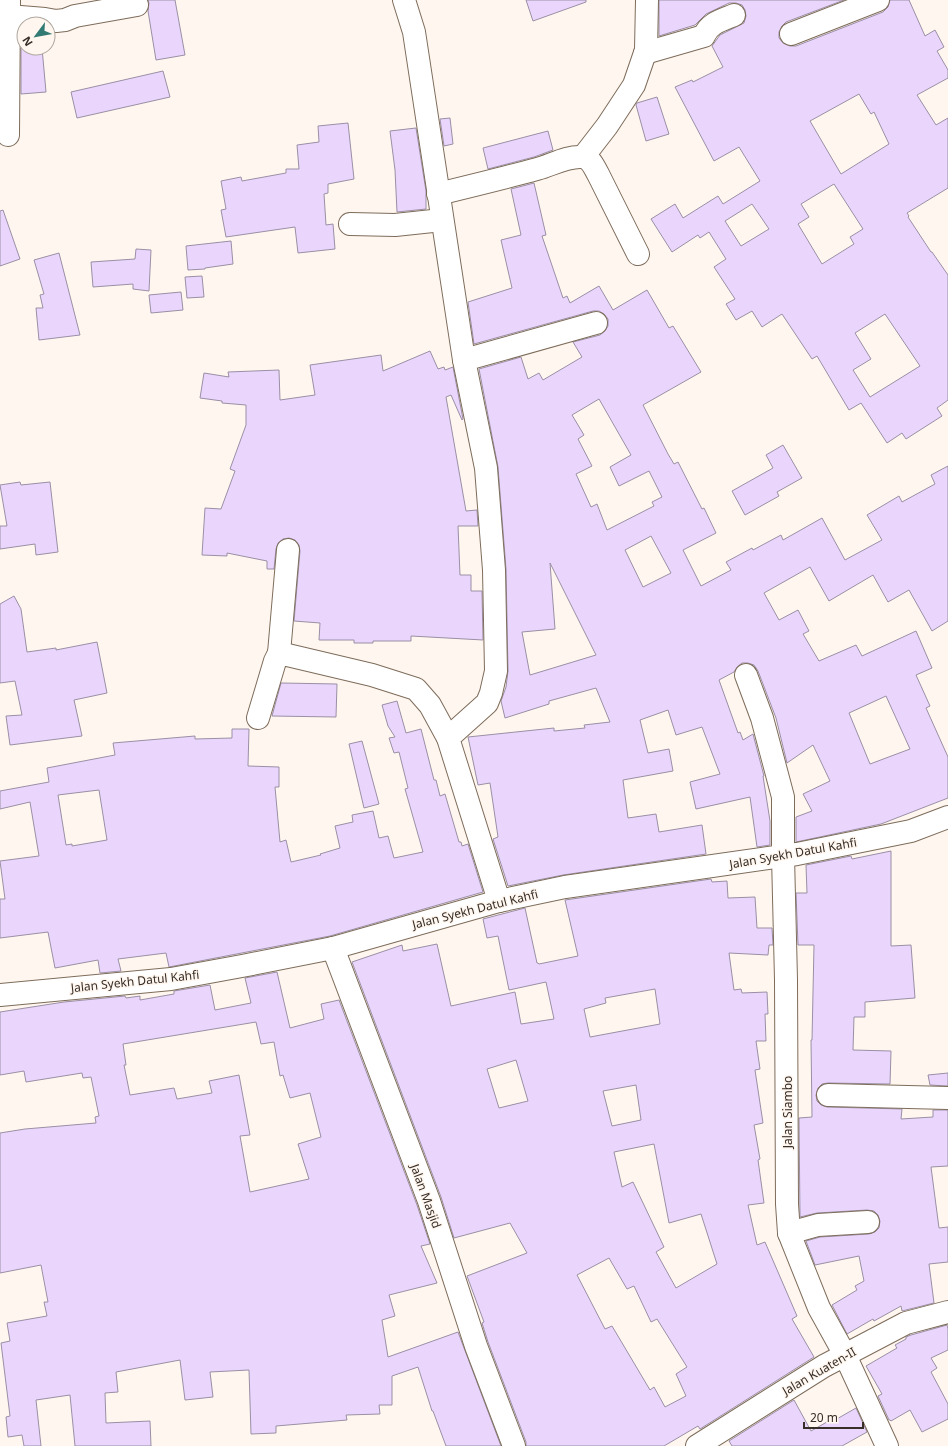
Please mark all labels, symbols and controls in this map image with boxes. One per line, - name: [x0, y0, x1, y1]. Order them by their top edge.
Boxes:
- north arrow: [16, 16, 56, 56]
- text: N: [18, 34, 36, 49]
- street label: Jalan Syekh Datul Kahfi: [727, 833, 858, 873]
- street label: Jalan Syekh Datul Kahfi: [409, 885, 540, 933]
- street label: Jalan Syekh Datul Kahfi: [69, 966, 200, 996]
- street label: Jalan Siambo: [779, 1076, 796, 1149]
- street label: Jalan Masjid: [406, 1161, 445, 1231]
- street label: Jalan Kuaten-II: [778, 1343, 859, 1399]
- scale bar: [804, 1404, 863, 1430]
- text: 20 m: [810, 1409, 838, 1426]

